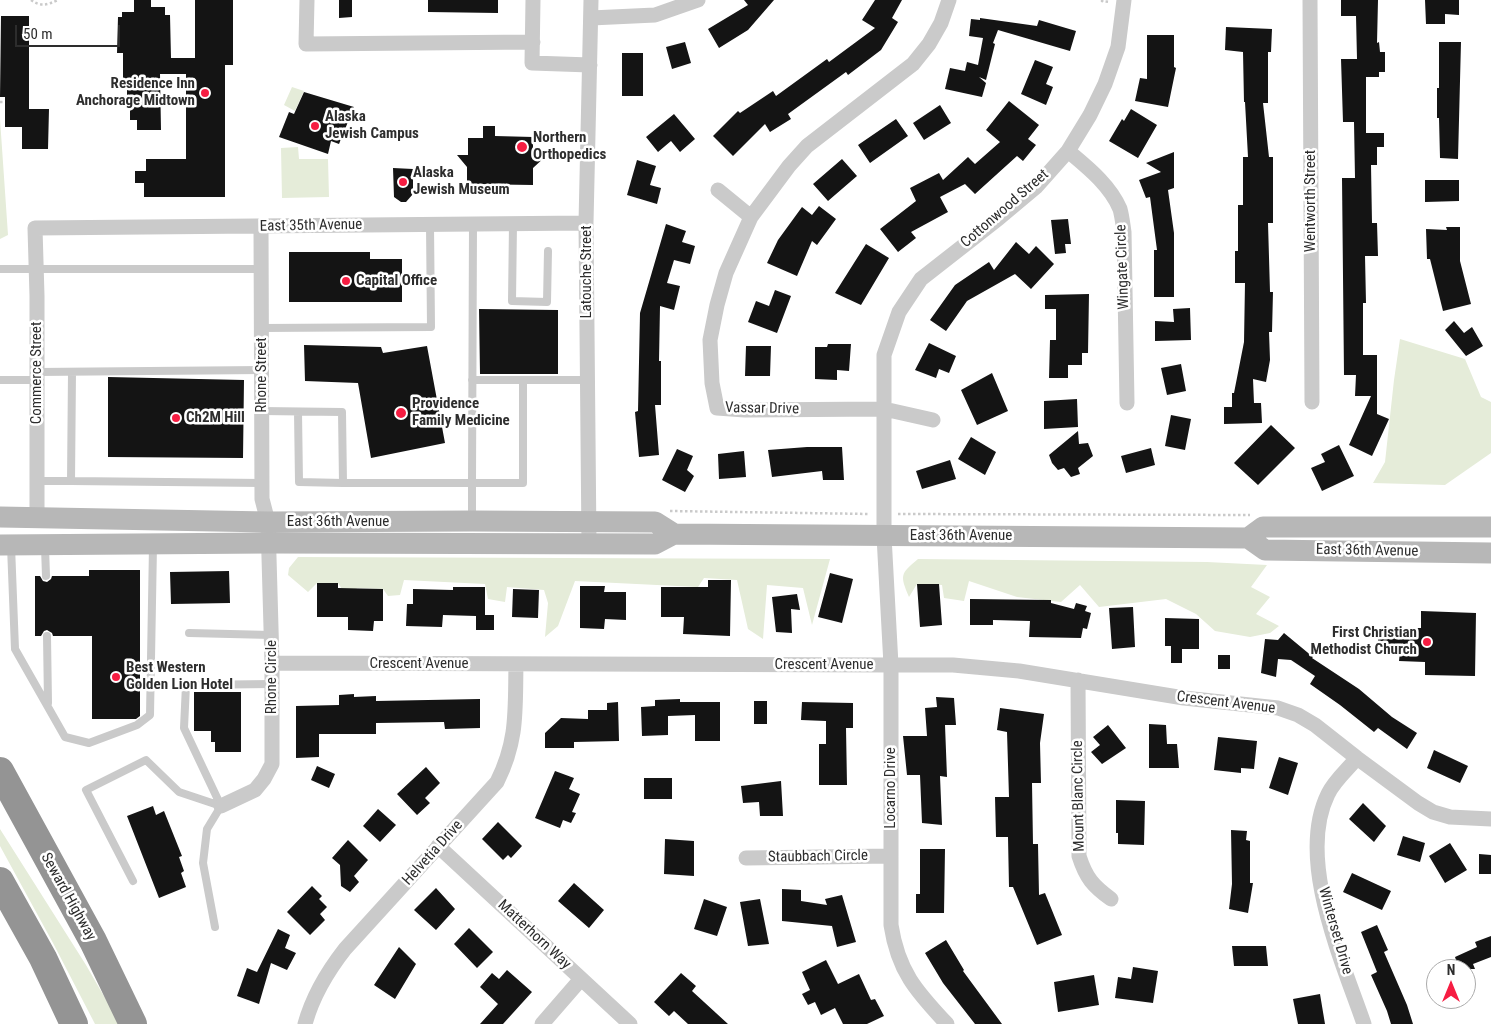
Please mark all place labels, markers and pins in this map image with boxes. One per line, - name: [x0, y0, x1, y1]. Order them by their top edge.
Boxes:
- place label: Residence Inn Anchorage Midtown: [76, 75, 195, 110]
- marker: Residence Inn Anchorage Midtown: [199, 87, 211, 99]
- place label: Alaska Jewish Campus: [325, 108, 419, 143]
- marker: Alaska Jewish Campus: [309, 120, 321, 132]
- place label: Northern Orthopedics: [533, 129, 606, 164]
- marker: Northern Orthopedics: [515, 140, 529, 154]
- place label: Alaska Jewish Museum: [413, 164, 510, 199]
- marker: Alaska Jewish Museum: [397, 176, 409, 188]
- place label: Capital Office: [356, 272, 437, 290]
- marker: Capital Office: [340, 275, 352, 287]
- place label: Providence Family Medicine: [412, 395, 510, 430]
- marker: Providence Family Medicine: [394, 406, 408, 420]
- place label: Ch2M Hill: [186, 409, 245, 427]
- marker: Ch2M Hill: [170, 412, 182, 424]
- place label: First Christian Methodist Church: [1311, 624, 1417, 659]
- marker: First Christian Methodist Church: [1421, 636, 1433, 648]
- place label: Best Western Golden Lion Hotel: [126, 659, 233, 694]
- marker: Best Western Golden Lion Hotel: [110, 671, 122, 683]

